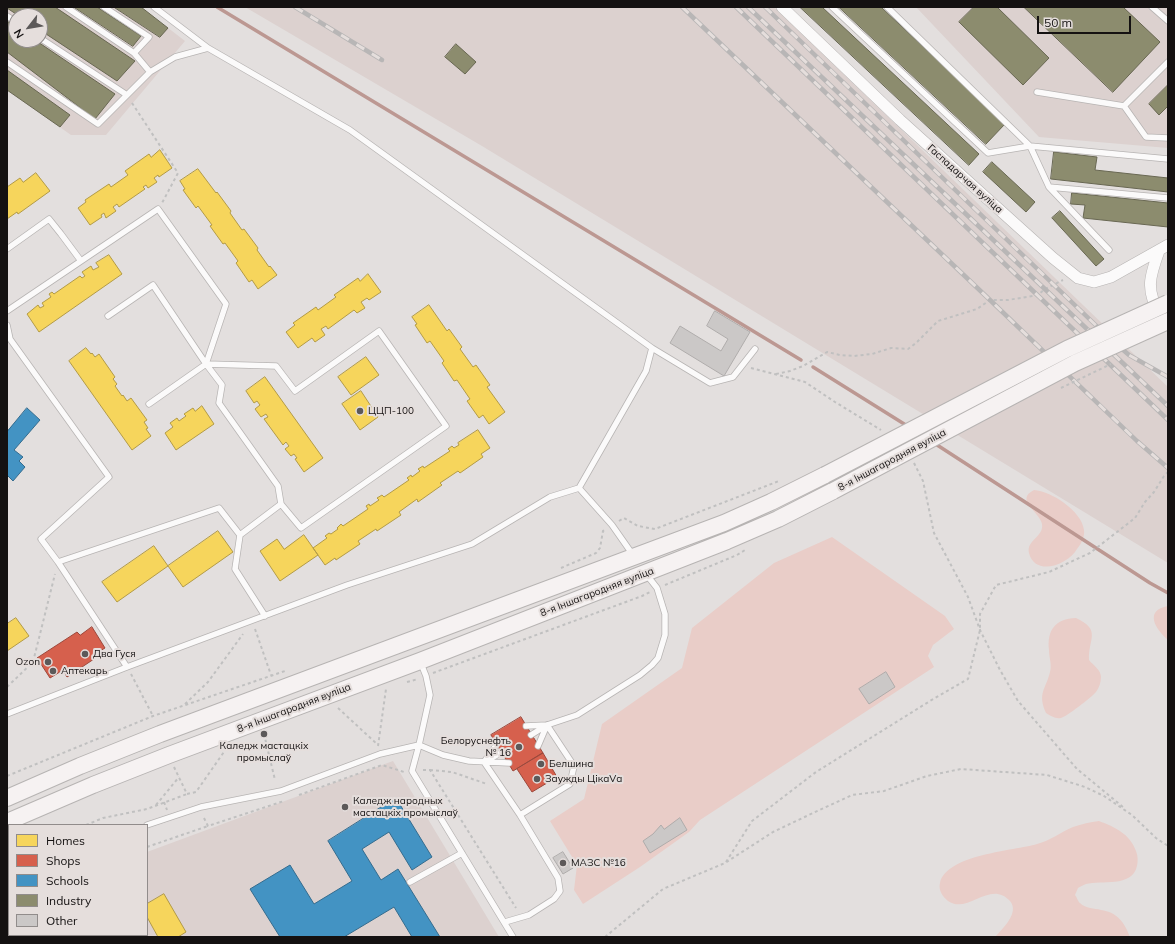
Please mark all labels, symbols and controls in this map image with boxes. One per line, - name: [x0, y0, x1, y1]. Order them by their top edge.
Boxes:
- north arrow: [8, 8, 48, 48]
- scale bar: [1039, 8, 1133, 34]
- text: 50 m: [1044, 15, 1072, 30]
- text: N: [10, 26, 27, 41]
- street label: Гаспадарчая вуліца: [925, 142, 1005, 216]
- place label: ЦЦП-100: [368, 405, 414, 417]
- marker: ЦЦП-100: [355, 406, 365, 416]
- street label: 8-я Іншагародняя вуліца: [836, 426, 948, 494]
- street label: 8-я Іншагародняя вуліца: [539, 565, 655, 619]
- place label: Два Гуся: [93, 648, 136, 660]
- marker: Два Гуся: [80, 649, 90, 659]
- place label: Ozon: [16, 656, 40, 668]
- marker: Ozon: [43, 657, 53, 667]
- place label: Аптекарь: [61, 665, 107, 677]
- marker: Аптекарь: [48, 666, 58, 676]
- street label: 8-я Іншагародняя вуліца: [236, 681, 352, 735]
- marker: Каледж мастацкіх промыслаў: [259, 729, 269, 739]
- place label: Белоруснефть № 16: [441, 735, 511, 758]
- place label: Каледж мастацкіх промыслаў: [220, 740, 308, 764]
- marker: Белоруснефть № 16: [514, 742, 524, 752]
- place label: Белшина: [549, 758, 593, 770]
- marker: Белшина: [536, 759, 546, 769]
- place label: Заужды ЦікаVа: [545, 773, 622, 785]
- marker: Заужды ЦікаVа: [532, 774, 542, 784]
- place label: Каледж народных мастацкіх промыслаў: [353, 795, 458, 818]
- marker: Каледж народных мастацкіх промыслаў: [340, 802, 350, 812]
- legend: [8, 824, 148, 936]
- text: Homes: [46, 833, 85, 848]
- text: Shops: [46, 853, 81, 868]
- place label: МАЗС №16: [571, 857, 626, 869]
- marker: МАЗС №16: [558, 858, 568, 868]
- text: Schools: [46, 873, 89, 888]
- text: Industry: [46, 893, 91, 908]
- text: Other: [46, 913, 77, 928]

